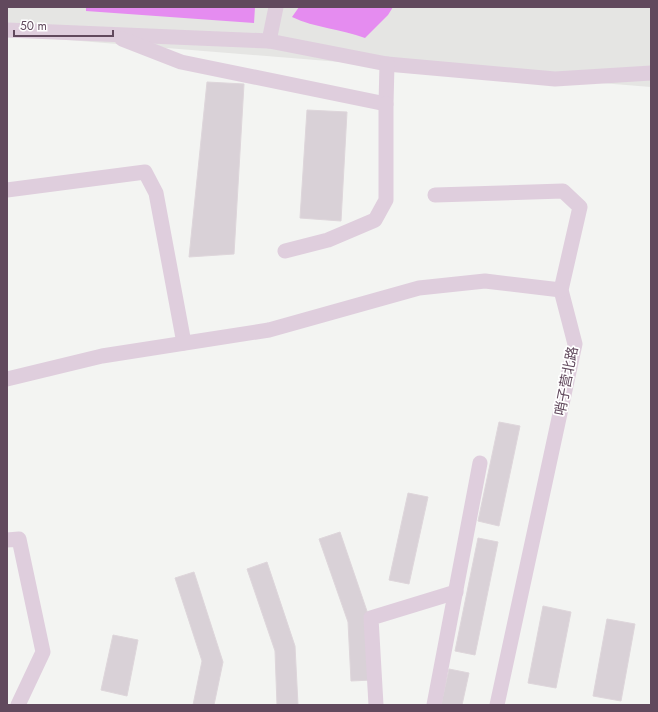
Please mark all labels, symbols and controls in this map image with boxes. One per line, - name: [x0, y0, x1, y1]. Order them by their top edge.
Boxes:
- scale bar: [14, 12, 113, 38]
- text: 50 m: [20, 17, 47, 35]
- street label: 哨子营北路: [550, 345, 582, 417]

